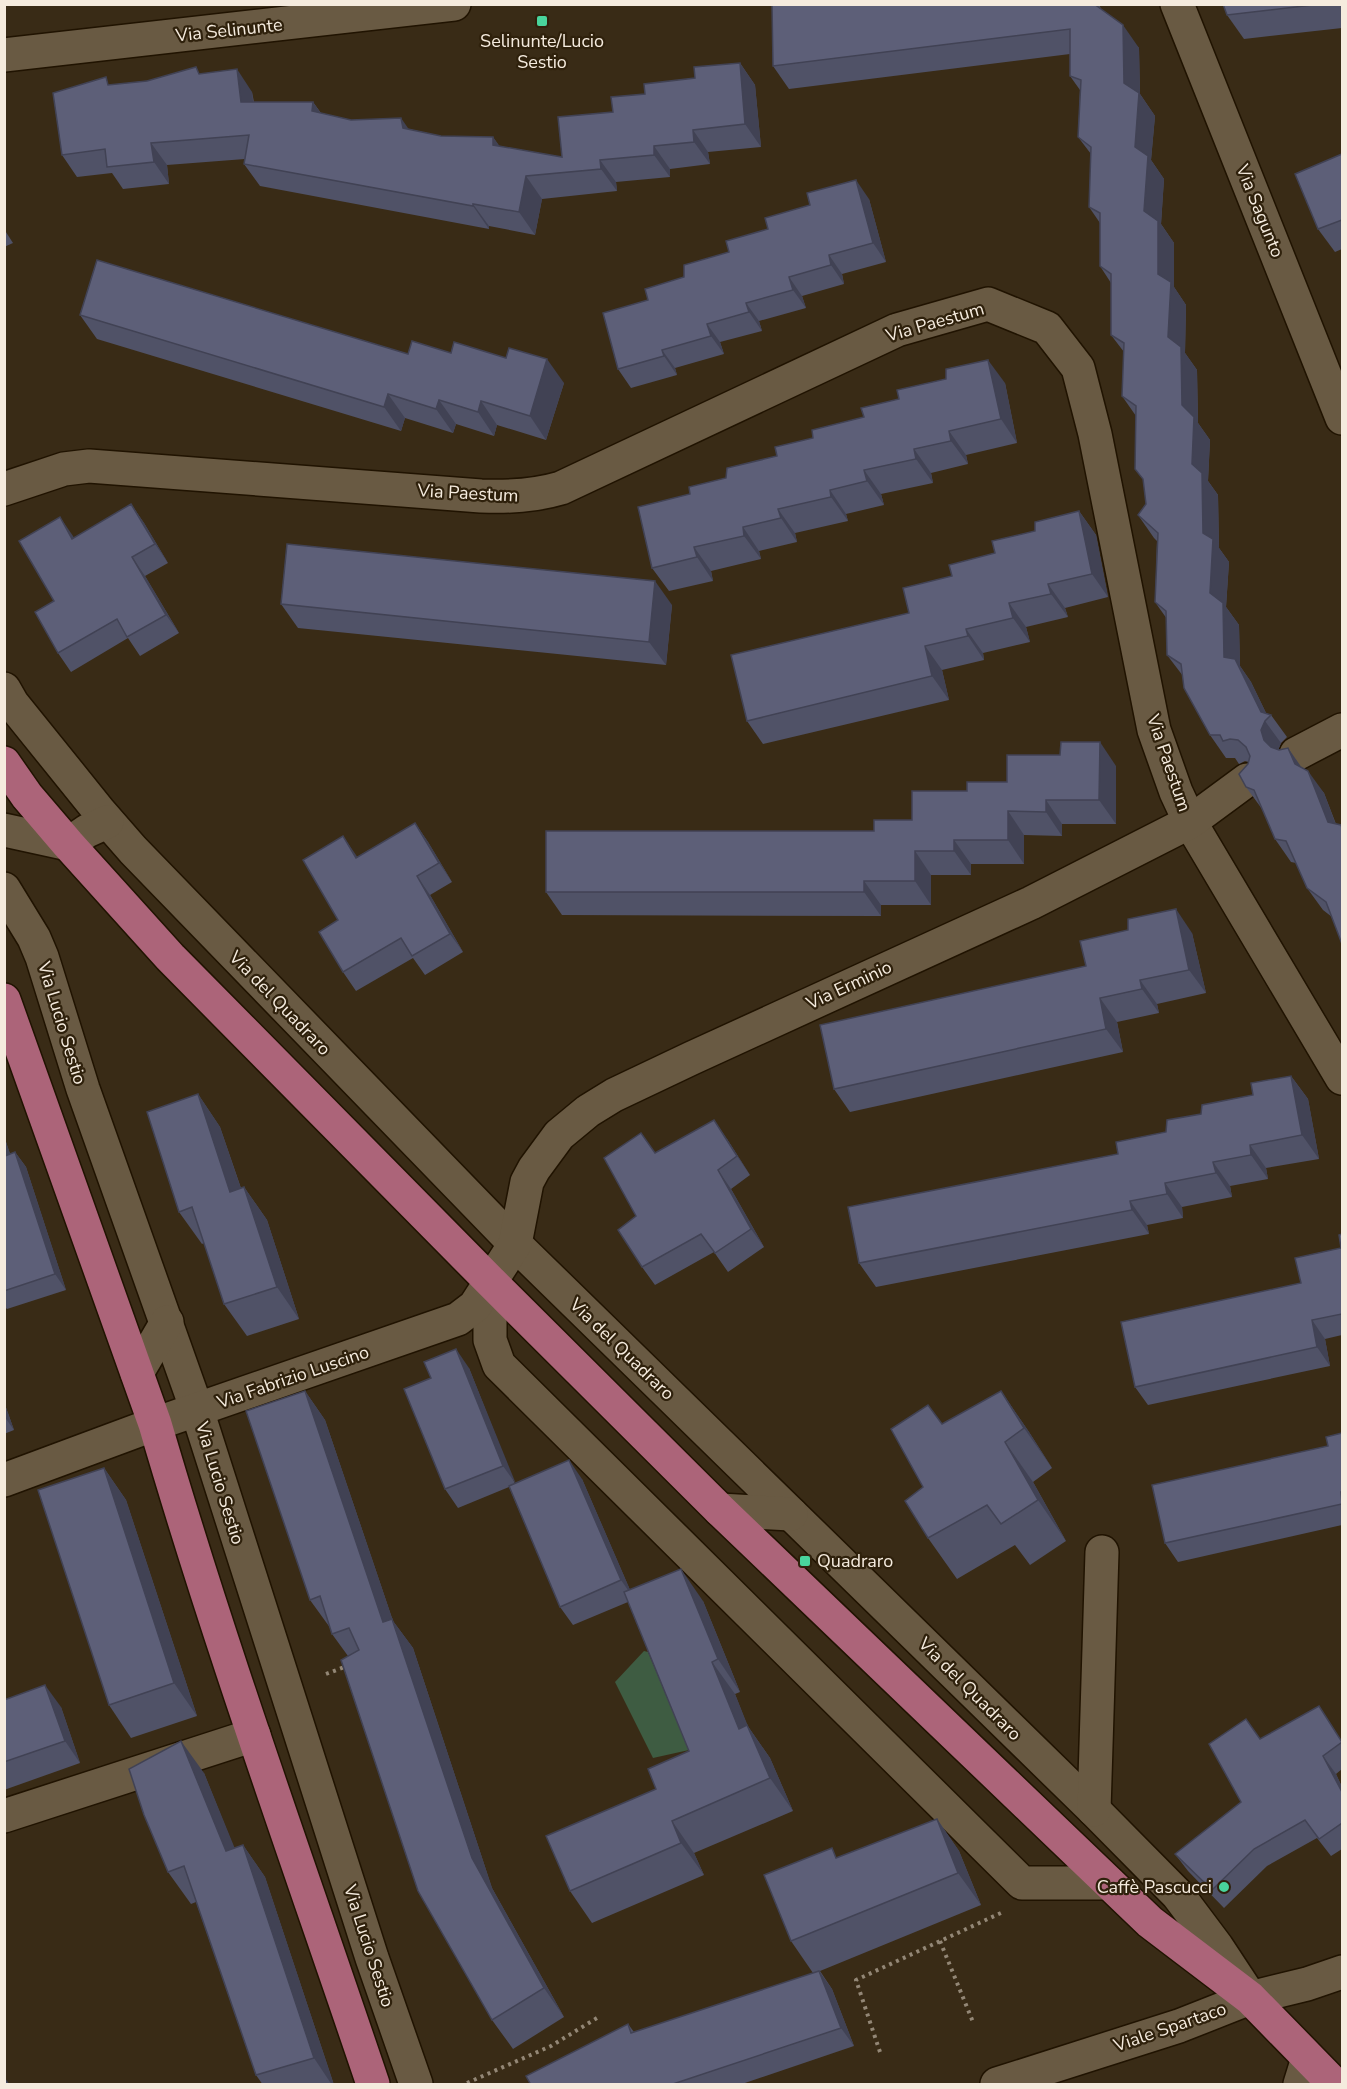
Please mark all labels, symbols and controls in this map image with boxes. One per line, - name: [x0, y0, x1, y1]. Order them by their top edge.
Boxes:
- street label: Via Selinunte: [173, 12, 284, 48]
- marker: Selinunte/Lucio Sestio: [535, 14, 549, 28]
- place label: Selinunte/Lucio Sestio: [480, 29, 604, 74]
- street label: Via Sagunto: [1230, 160, 1290, 261]
- street label: Via Paestum: [882, 297, 987, 348]
- street label: Via Paestum: [416, 478, 519, 508]
- street label: Via Paestum: [1141, 710, 1197, 815]
- street label: Via del Quadraro: [223, 945, 336, 1061]
- street label: Via Erminio: [801, 955, 896, 1016]
- street label: Via Lucio Sestio: [32, 958, 92, 1087]
- street label: Via del Quadraro: [564, 1292, 680, 1405]
- street label: Via Fabrizio Luscino: [213, 1340, 372, 1415]
- street label: Via Lucio Sestio: [190, 1418, 250, 1547]
- place label: Quadraro: [817, 1549, 893, 1573]
- marker: Quadraro: [798, 1554, 812, 1568]
- street label: Via del Quadraro: [912, 1631, 1027, 1746]
- place label: Caffè Pascucci: [1097, 1875, 1212, 1899]
- marker: Caffè Pascucci: [1217, 1880, 1231, 1894]
- street label: Via Lucio Sestio: [338, 1881, 400, 2010]
- street label: Viale Spartaco: [1110, 1997, 1230, 2058]

